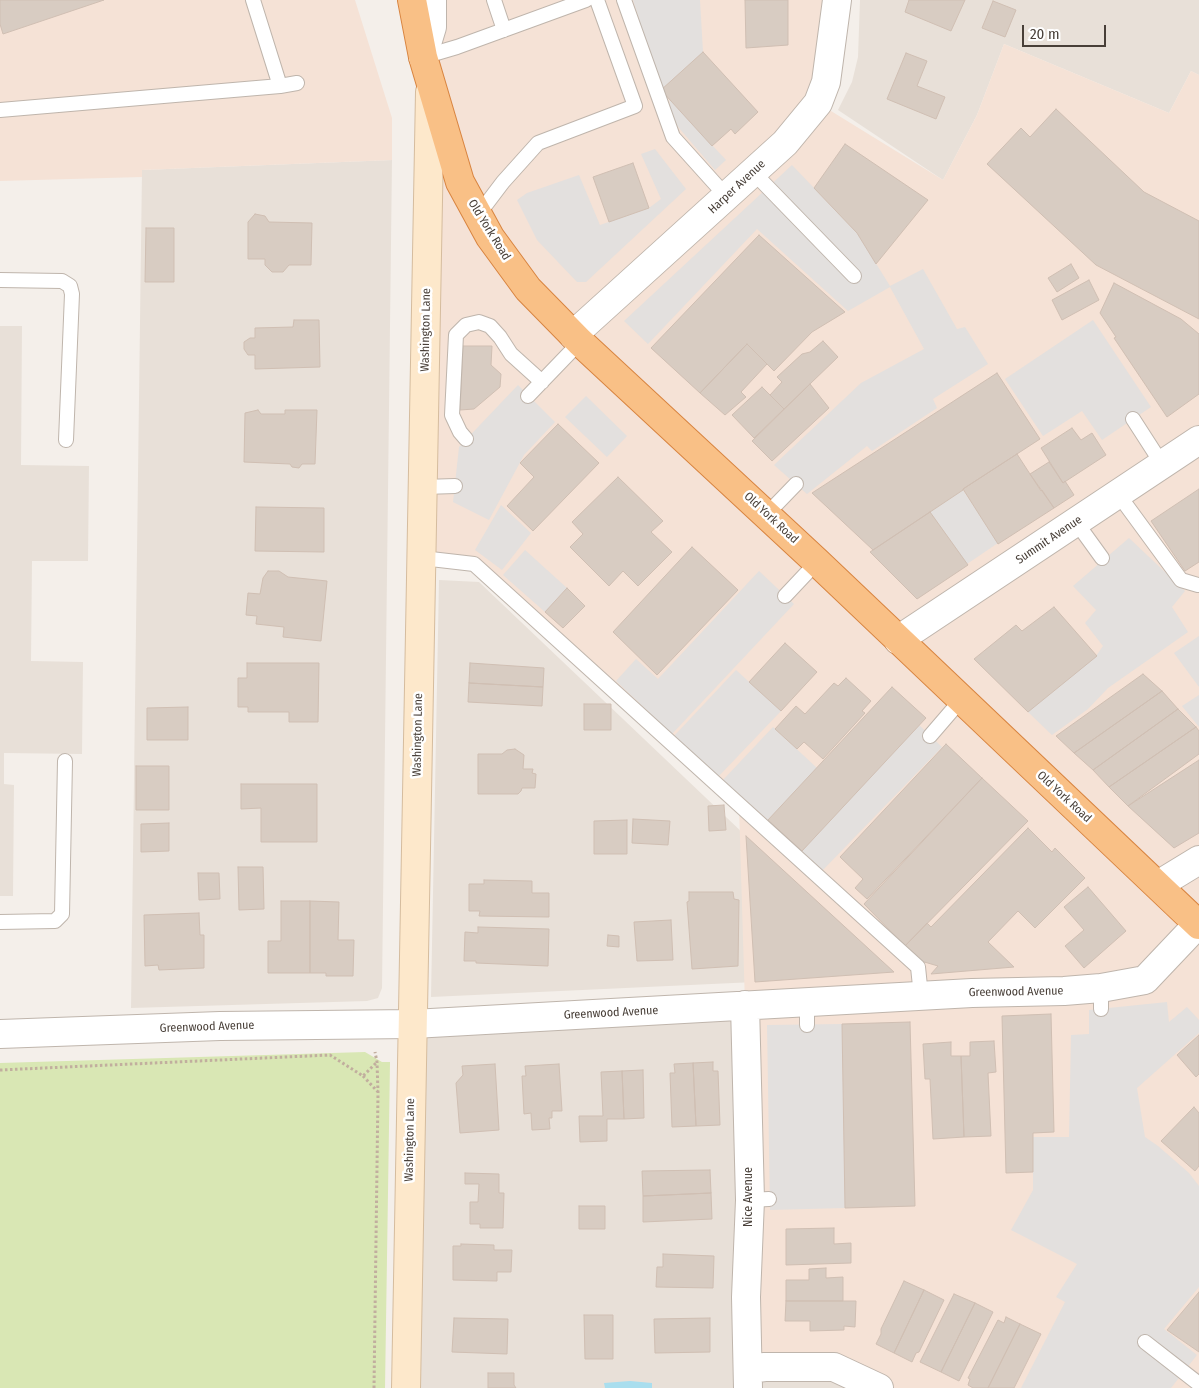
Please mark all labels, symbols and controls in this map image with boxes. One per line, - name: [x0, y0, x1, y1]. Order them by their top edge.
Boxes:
- scale bar: [1024, 15, 1108, 47]
- text: 20 m: [1030, 25, 1060, 43]
- street label: Harper Avenue: [705, 157, 769, 217]
- street label: Old York Road: [465, 197, 513, 263]
- street label: Washington Lane: [418, 288, 434, 372]
- street label: Old York Road: [741, 489, 801, 547]
- street label: Summit Avenue: [1013, 513, 1085, 567]
- street label: Washington Lane: [410, 693, 426, 777]
- street label: Old York Road: [1034, 768, 1094, 826]
- street label: Greenwood Avenue: [969, 984, 1063, 1000]
- street label: Greenwood Avenue: [563, 1003, 659, 1023]
- street label: Greenwood Avenue: [159, 1018, 255, 1036]
- street label: Washington Lane: [402, 1098, 418, 1182]
- street label: Nice Avenue: [742, 1167, 756, 1227]

